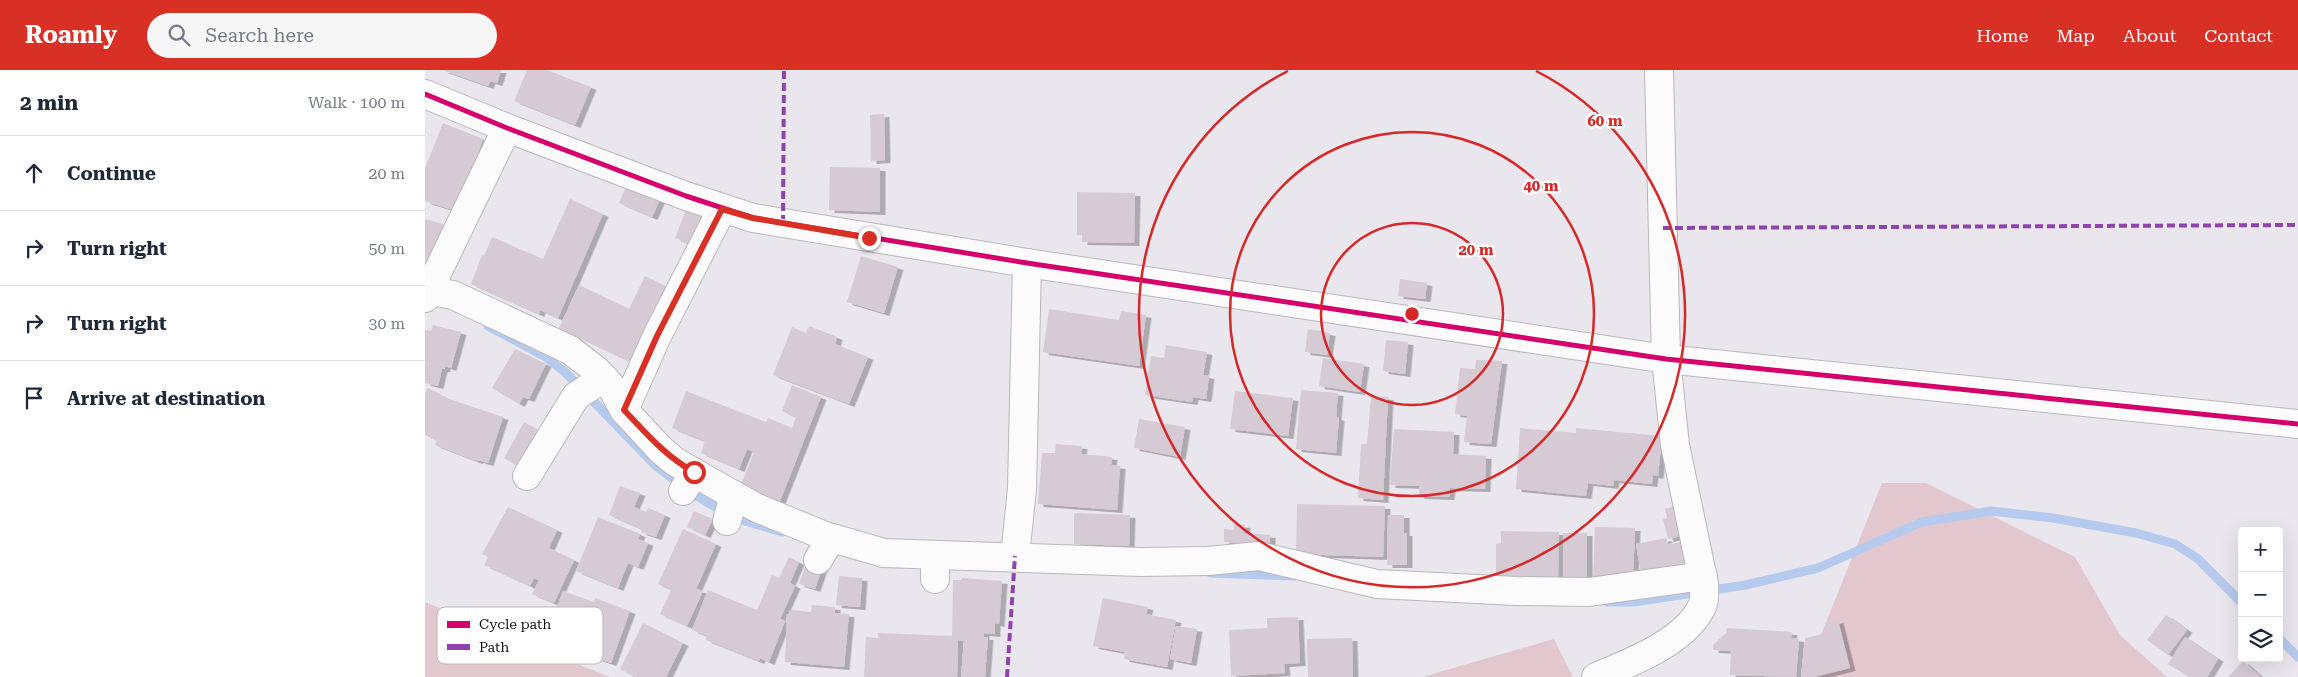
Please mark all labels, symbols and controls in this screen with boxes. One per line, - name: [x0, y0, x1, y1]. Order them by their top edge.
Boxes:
- search box: [147, 13, 497, 58]
- text: Roamly: [25, 21, 117, 49]
- icon: search: [165, 21, 193, 49]
- text: Search here: [205, 24, 314, 47]
- text: Home: [1976, 25, 2028, 46]
- text: Map: [2056, 25, 2095, 46]
- text: About: [2123, 25, 2176, 46]
- text: Contact: [2204, 25, 2273, 46]
- text: 2 min: [20, 91, 78, 115]
- text: Walk · 100 m: [308, 93, 405, 112]
- text: 60 m: [1587, 112, 1623, 130]
- icon: ahead: [20, 159, 48, 187]
- text: Continue: [67, 162, 156, 185]
- text: 20 m: [368, 164, 405, 183]
- text: 40 m: [1523, 177, 1559, 195]
- route end: [858, 227, 881, 250]
- icon: right: [20, 234, 48, 262]
- text: Turn right: [67, 237, 167, 260]
- text: 50 m: [368, 239, 405, 258]
- text: 20 m: [1458, 241, 1494, 259]
- centre of rings: [1403, 305, 1421, 323]
- icon: right: [20, 309, 48, 337]
- text: Turn right: [67, 312, 167, 335]
- text: 30 m: [368, 314, 405, 333]
- icon: arrive: [20, 384, 48, 412]
- text: Arrive at destination: [67, 387, 265, 410]
- route start: [683, 461, 706, 484]
- map controls: [2238, 527, 2283, 662]
- button: +: [2238, 527, 2283, 572]
- button: −: [2238, 572, 2283, 617]
- legend: [437, 607, 603, 664]
- text: Cycle path: [479, 616, 551, 632]
- button: layers: [2238, 617, 2283, 662]
- text: Path: [479, 639, 509, 655]

